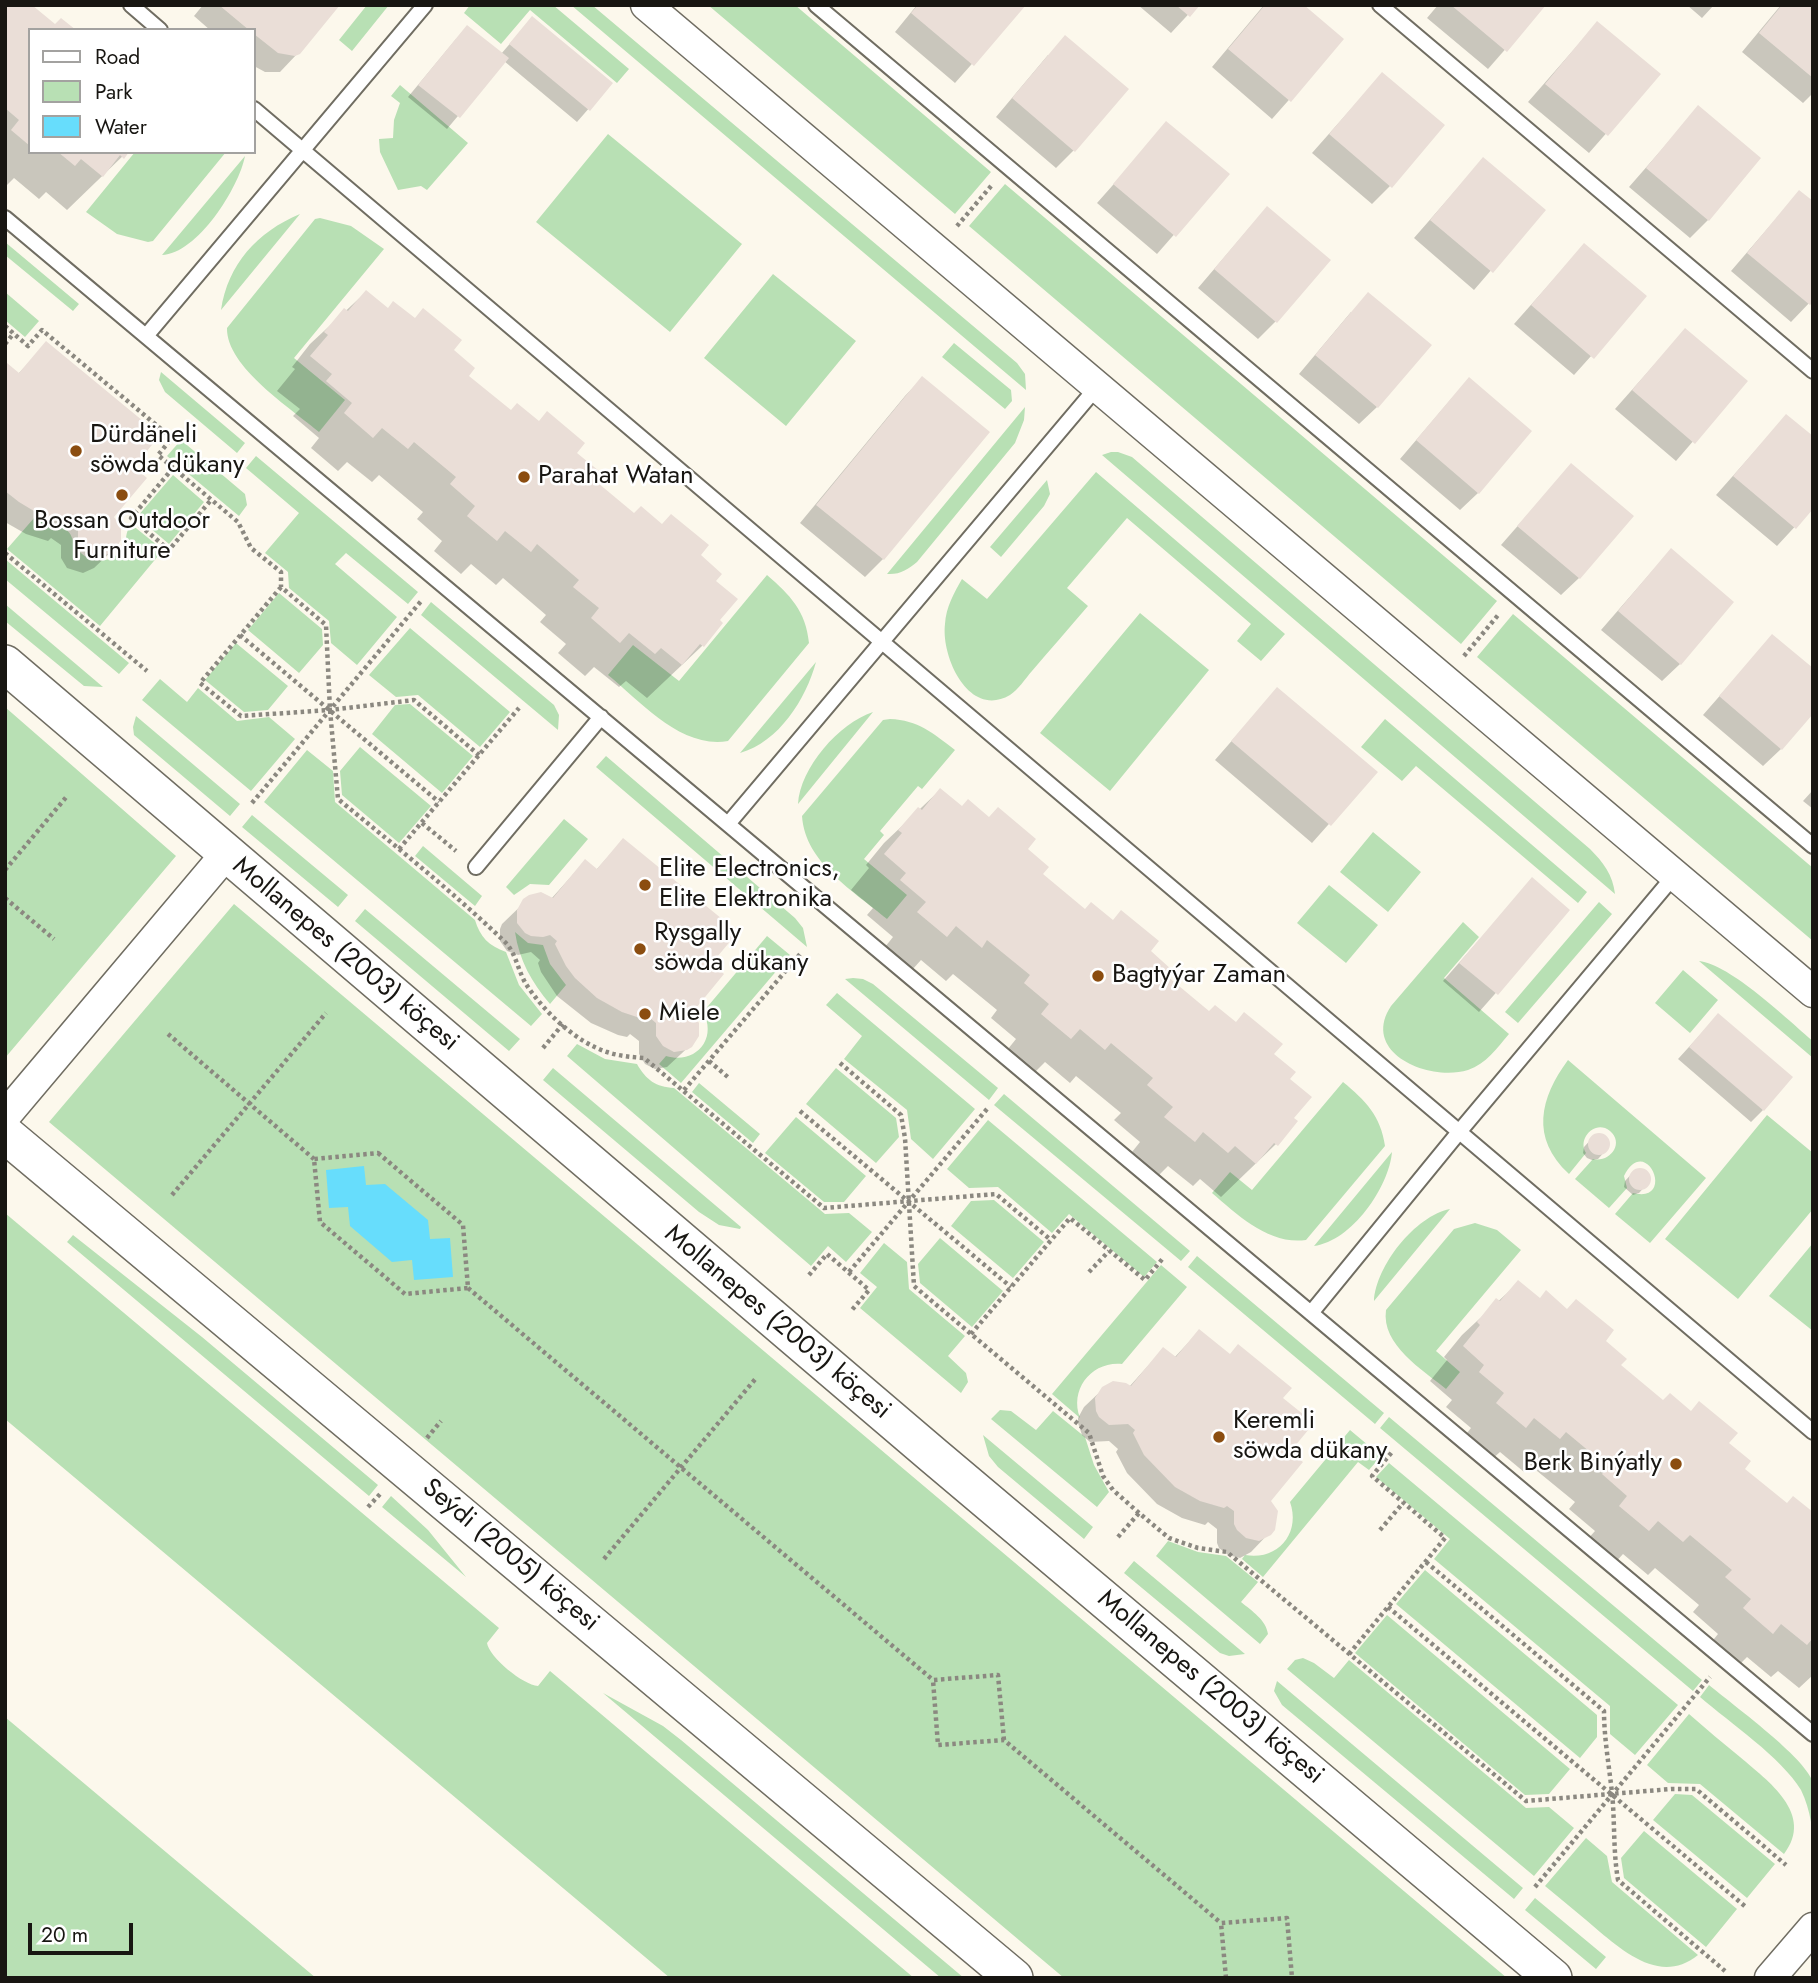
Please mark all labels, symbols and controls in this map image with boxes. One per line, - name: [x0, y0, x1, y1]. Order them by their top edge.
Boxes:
- legend: [28, 28, 256, 154]
- text: Road: [95, 42, 140, 72]
- text: Park: [95, 77, 132, 107]
- text: Water: [95, 112, 147, 142]
- place label: Dürdäneli söwda dükany: [90, 420, 244, 481]
- marker: Dürdäneli söwda dükany: [68, 443, 84, 459]
- place label: Parahat Watan: [538, 461, 694, 493]
- marker: Parahat Watan: [516, 469, 532, 485]
- marker: Bossan Outdoor Furniture: [114, 487, 130, 503]
- place label: Bossan Outdoor Furniture: [34, 506, 210, 568]
- street label: Mollanepes (2003) köçesi: [226, 851, 464, 1059]
- place label: Elite Electronics, Elite Elektronika: [659, 854, 840, 916]
- marker: Elite Electronics, Elite Elektronika: [637, 877, 653, 893]
- place label: Rysgally söwda dükany: [654, 918, 808, 979]
- marker: Rysgally söwda dükany: [632, 941, 648, 957]
- place label: Bagtyýar Zaman: [1112, 960, 1286, 992]
- marker: Bagtyýar Zaman: [1090, 968, 1106, 984]
- place label: Miele: [659, 998, 720, 1030]
- marker: Miele: [637, 1006, 653, 1022]
- street label: Mollanepes (2003) köçesi: [658, 1219, 896, 1427]
- place label: Keremli söwda dükany: [1233, 1406, 1387, 1468]
- marker: Keremli söwda dükany: [1211, 1429, 1227, 1445]
- place label: Berk Binýatly: [1524, 1448, 1662, 1480]
- marker: Berk Binýatly: [1668, 1456, 1684, 1472]
- street label: Seýdi (2005) köçesi: [415, 1473, 605, 1639]
- street label: Mollanepes (2003) köçesi: [1091, 1584, 1329, 1792]
- scale bar: [32, 1910, 136, 1954]
- text: 20 m: [41, 1920, 88, 1950]

